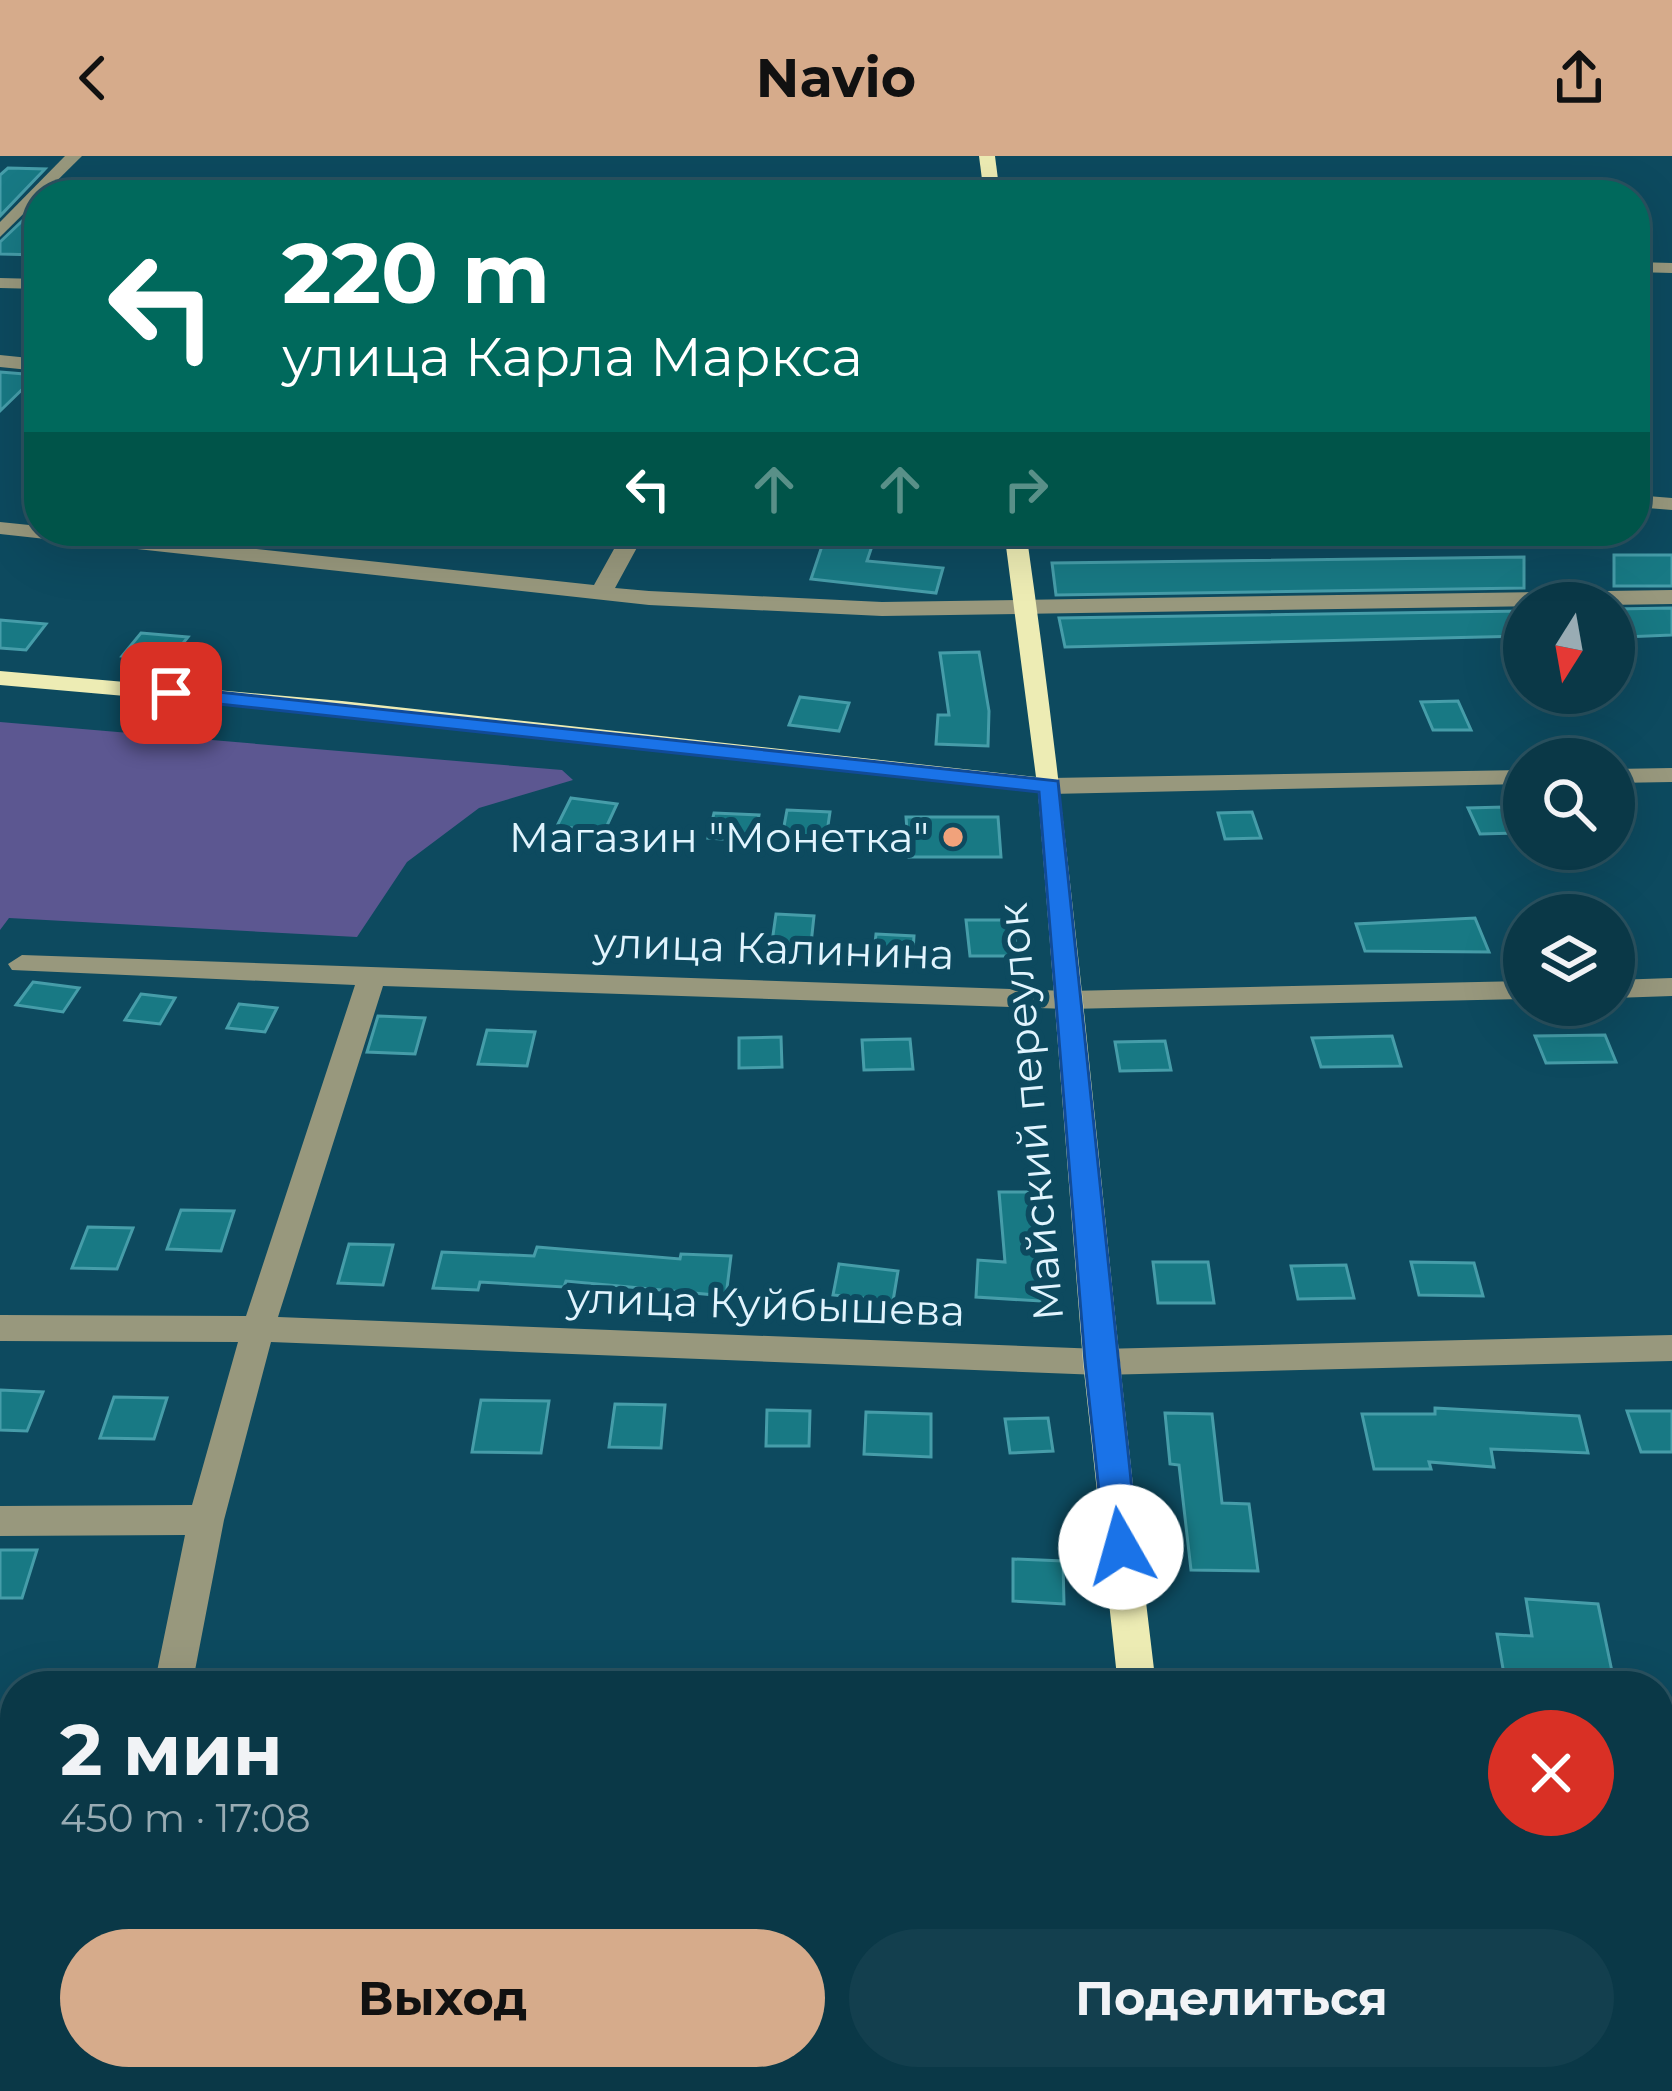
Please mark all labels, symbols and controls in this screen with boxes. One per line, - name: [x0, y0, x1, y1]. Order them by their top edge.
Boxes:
- icon: back: [60, 45, 126, 111]
- text: Navio: [756, 45, 916, 111]
- icon: share: [1546, 45, 1612, 111]
- text: 220 m: [282, 222, 550, 324]
- icon: left: [84, 228, 240, 384]
- text: улица Карла Маркса: [282, 324, 863, 390]
- icon: left: [615, 456, 681, 522]
- icon: ahead: [741, 456, 807, 522]
- icon: ahead: [867, 456, 933, 522]
- icon: right: [993, 456, 1059, 522]
- north arrow: [1503, 582, 1635, 714]
- map controls: [1503, 582, 1635, 1026]
- pin: [120, 642, 222, 744]
- icon: arrive: [138, 660, 204, 726]
- button: search: [1503, 738, 1635, 870]
- place label: Магазин "Монетка": [509, 811, 929, 863]
- marker: Магазин "Монетка": [940, 824, 966, 850]
- button: layers: [1503, 894, 1635, 1026]
- street label: Майский переулок: [986, 901, 1074, 1323]
- street label: улица Калинина: [592, 916, 955, 980]
- street label: улица Куйбышева: [565, 1271, 966, 1337]
- position arrow: [1058, 1484, 1184, 1610]
- text: 2 мин: [60, 1705, 283, 1793]
- button: close: [1488, 1710, 1614, 1836]
- text: 450 m · 17:08: [60, 1794, 311, 1842]
- button: Выход: [60, 1929, 825, 2067]
- button: Поделиться: [849, 1929, 1614, 2067]

